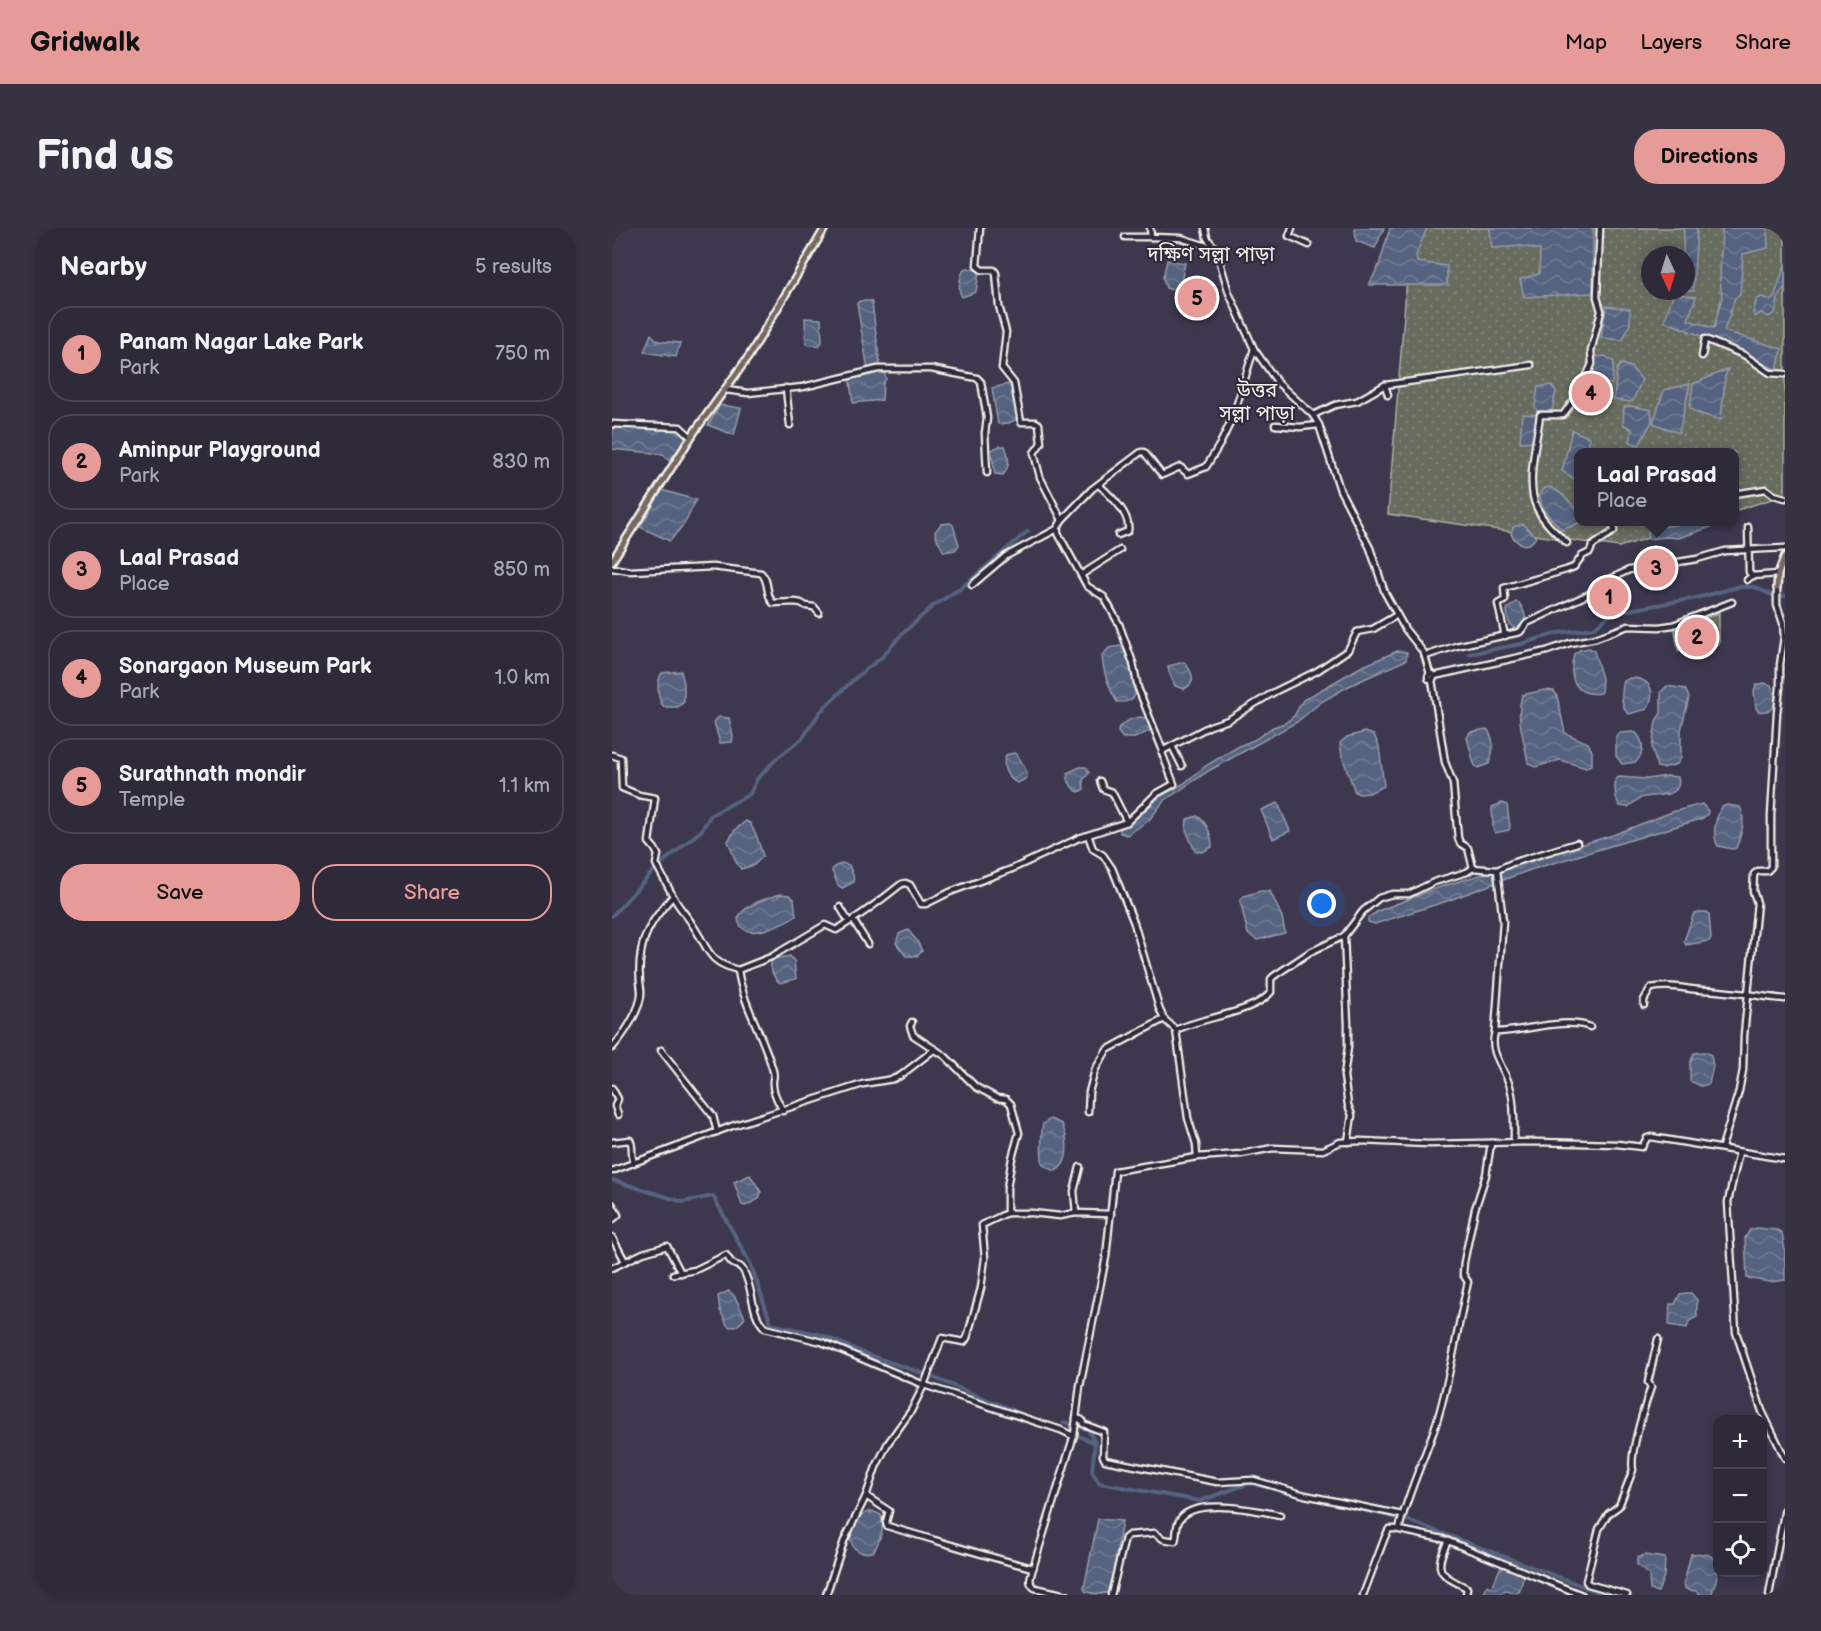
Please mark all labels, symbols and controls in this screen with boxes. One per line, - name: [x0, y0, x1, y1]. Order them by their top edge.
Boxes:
- text: Gridwalk: [30, 26, 140, 59]
- text: Map: [1565, 30, 1607, 55]
- text: Layers: [1640, 30, 1702, 55]
- text: Share: [1735, 30, 1791, 55]
- button: Directions: [1634, 129, 1785, 184]
- text: Find us: [36, 131, 174, 182]
- district label: দক্ষিণ সল্লা পাড়া: [1146, 242, 1275, 267]
- north arrow: [1641, 246, 1695, 300]
- text: Nearby: [60, 252, 147, 283]
- text: 5 results: [475, 255, 552, 279]
- pin: 5: [1178, 276, 1216, 320]
- text: Panam Nagar Lake Park: [119, 329, 363, 356]
- text: 1: [77, 342, 86, 366]
- text: 750 m: [495, 342, 550, 366]
- text: Park: [119, 356, 159, 380]
- pin: 4: [1572, 370, 1610, 416]
- district label: উত্তর সল্লা পাড়া: [1218, 378, 1296, 426]
- text: Aminpur Playground: [119, 437, 321, 464]
- popup: [1574, 448, 1739, 526]
- text: 2: [76, 450, 87, 474]
- text: 830 m: [492, 450, 550, 474]
- text: Laal Prasad: [1597, 462, 1717, 489]
- text: Park: [119, 464, 159, 488]
- text: Place: [1597, 489, 1647, 513]
- text: Laal Prasad: [119, 545, 239, 572]
- pin: 3: [1636, 546, 1676, 590]
- text: 3: [76, 558, 87, 582]
- text: 850 m: [493, 558, 550, 582]
- text: Place: [119, 572, 170, 596]
- pin: 1: [1590, 574, 1628, 620]
- pin: 2: [1678, 614, 1716, 660]
- text: Sonargaon Museum Park: [119, 653, 371, 680]
- text: 4: [76, 666, 87, 690]
- text: 1.0 km: [495, 666, 550, 690]
- text: Park: [119, 680, 159, 704]
- text: Surathnath mondir: [119, 761, 306, 788]
- text: 5: [76, 774, 87, 798]
- text: 1.1 km: [499, 774, 550, 798]
- text: Temple: [119, 788, 185, 812]
- button: Save: [60, 864, 300, 921]
- button: Share: [312, 864, 552, 921]
- your location: [1307, 889, 1336, 918]
- map controls: [1713, 1415, 1767, 1577]
- button: +: [1713, 1415, 1767, 1469]
- button: −: [1713, 1469, 1767, 1523]
- button: locate: [1713, 1523, 1767, 1577]

